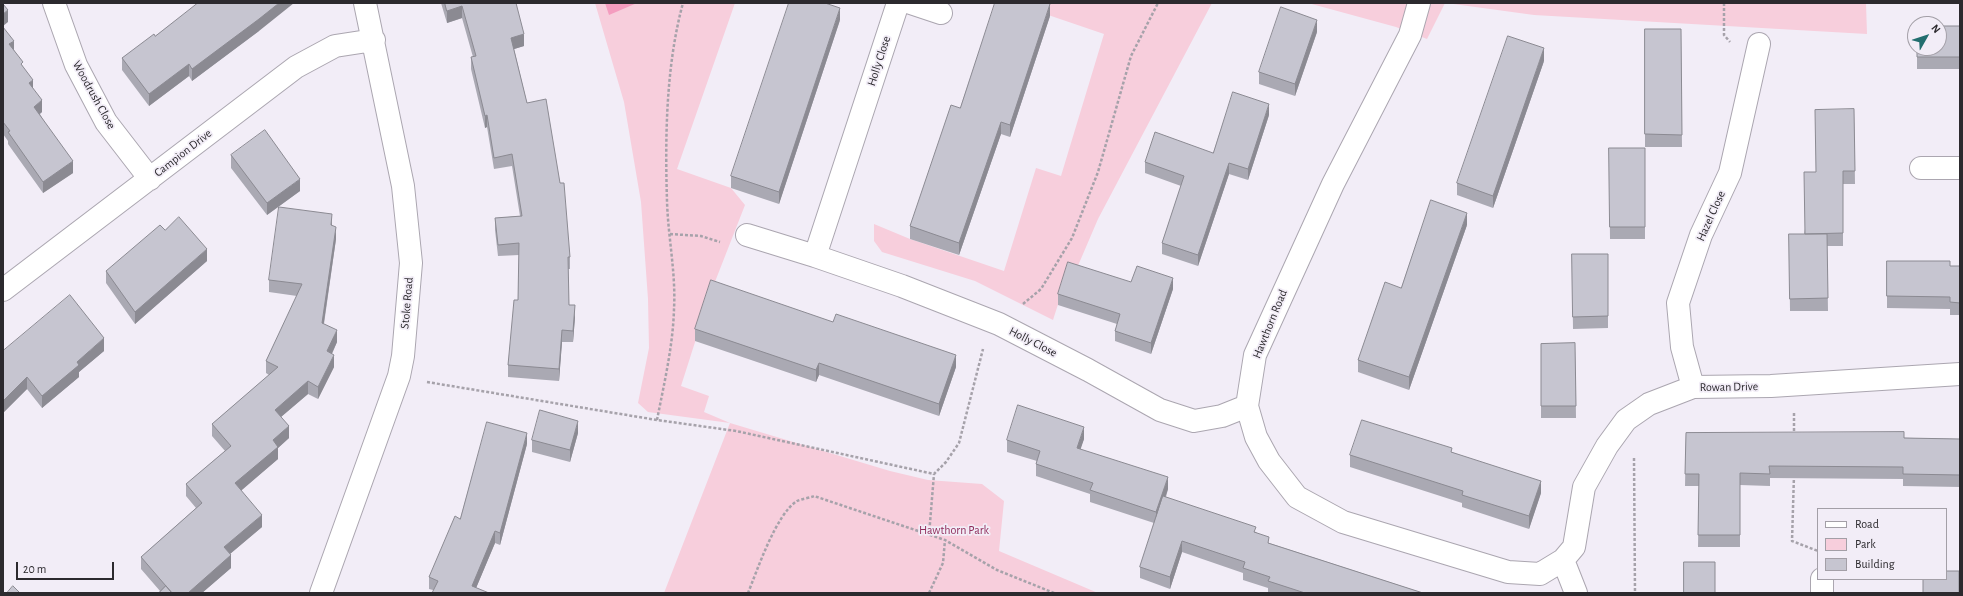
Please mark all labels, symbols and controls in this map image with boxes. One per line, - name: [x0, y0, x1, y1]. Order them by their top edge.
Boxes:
- north arrow: [1907, 16, 1947, 56]
- text: N: [1929, 22, 1943, 35]
- street label: Holly Close: [864, 34, 894, 88]
- street label: Woodrush Close: [69, 58, 119, 132]
- street label: Campion Drive: [151, 126, 215, 180]
- street label: Hazel Close: [1693, 188, 1729, 244]
- street label: Stoke Road: [398, 277, 416, 329]
- street label: Hawthorn Road: [1250, 287, 1290, 361]
- street label: Holly Close: [1007, 324, 1059, 360]
- street label: Rowan Drive: [1700, 379, 1758, 395]
- legend: [1817, 508, 1947, 580]
- text: Road: [1855, 518, 1879, 530]
- park label: Hawthorn Park: [919, 523, 989, 537]
- text: Park: [1855, 538, 1876, 550]
- scale bar: [18, 554, 116, 580]
- text: Building: [1855, 558, 1895, 570]
- text: 20 m: [23, 563, 46, 575]

